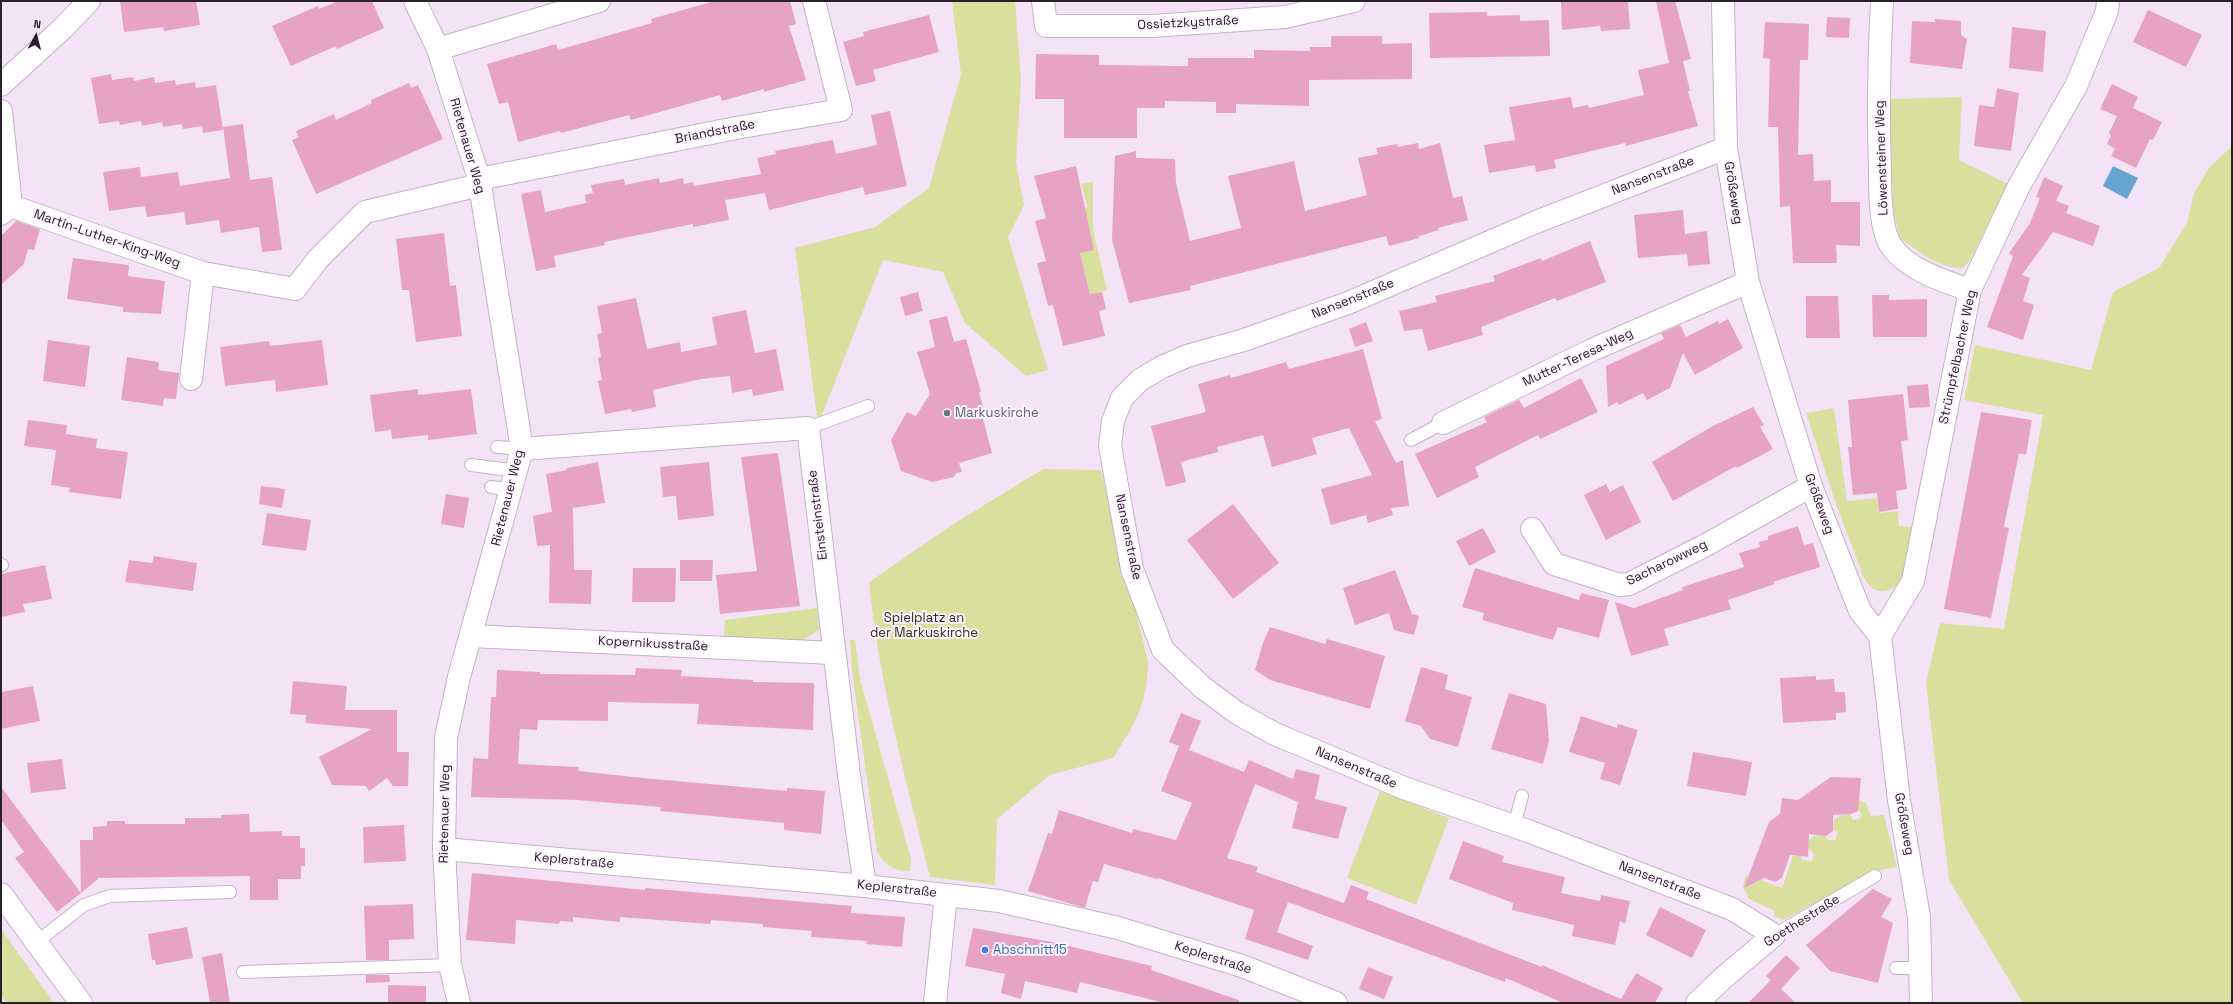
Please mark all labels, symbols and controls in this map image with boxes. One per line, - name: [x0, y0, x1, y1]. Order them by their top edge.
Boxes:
- street label: Ossietzkystraße: [1137, 13, 1239, 33]
- north arrow: [16, 16, 56, 56]
- text: N: [33, 17, 42, 31]
- street label: Rietenauer Weg: [446, 96, 488, 196]
- street label: Löwensteiner Weg: [1872, 100, 1892, 216]
- street label: Briandstraße: [674, 117, 756, 147]
- street label: Nansenstraße: [1609, 153, 1697, 199]
- street label: Größeweg: [1720, 160, 1746, 226]
- street label: Martin-Luther-King-Weg: [32, 207, 182, 271]
- street label: Nansenstraße: [1310, 275, 1396, 323]
- street label: Strümpfelbacher Weg: [1936, 288, 1980, 426]
- street label: Mutter-Teresa-Weg: [1520, 326, 1636, 390]
- place label: Markuskirche: [955, 405, 1039, 421]
- marker: Markuskirche: [942, 408, 952, 418]
- street label: Rietenauer Weg: [488, 448, 528, 548]
- street label: Einsteinstraße: [805, 469, 831, 561]
- street label: Größeweg: [1801, 472, 1837, 536]
- street label: Nansenstraße: [1111, 493, 1145, 581]
- street label: Sacharowweg: [1624, 537, 1710, 589]
- park label: Spielplatz an der Markuskirche: [870, 610, 978, 641]
- street label: Kopernikusstraße: [598, 633, 708, 655]
- street label: Nansenstraße: [1313, 744, 1399, 792]
- street label: Rietenauer Weg: [436, 765, 454, 863]
- street label: Größeweg: [1891, 791, 1917, 857]
- street label: Keplerstraße: [533, 850, 615, 872]
- street label: Nansenstraße: [1616, 858, 1704, 904]
- street label: Keplerstraße: [856, 877, 938, 901]
- street label: Goethestraße: [1761, 891, 1843, 951]
- street label: Keplerstraße: [1173, 938, 1253, 978]
- place label: Abschnitt15: [993, 942, 1067, 958]
- marker: Abschnitt15: [980, 945, 990, 955]

